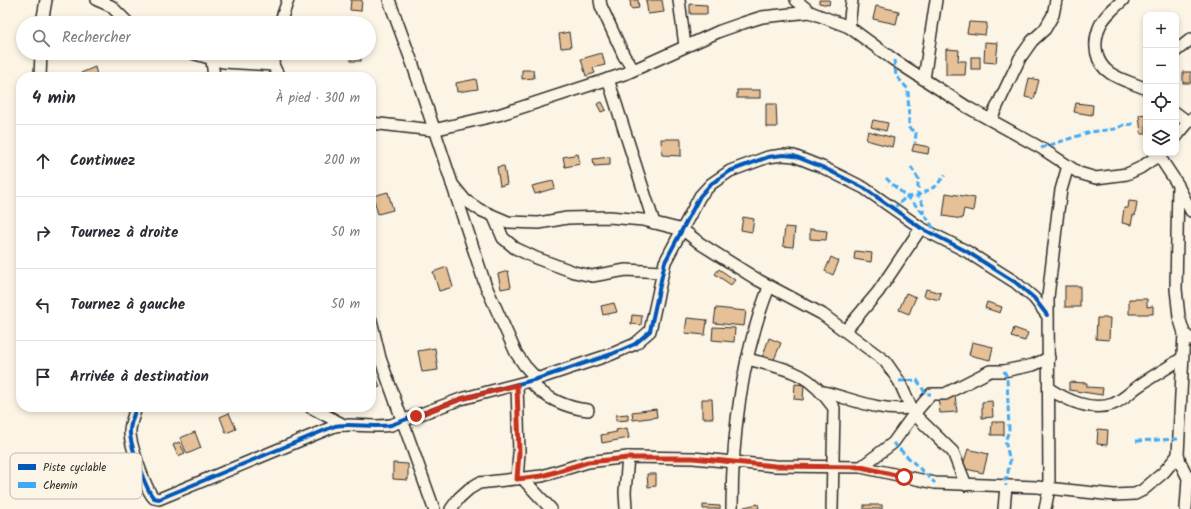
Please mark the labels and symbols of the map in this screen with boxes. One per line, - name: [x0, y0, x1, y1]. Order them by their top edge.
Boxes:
- route end: [407, 407, 425, 425]
- legend: [10, 453, 142, 499]
- text: Piste cyclable: [43, 459, 106, 477]
- route start: [895, 468, 913, 486]
- text: Chemin: [43, 477, 78, 495]

